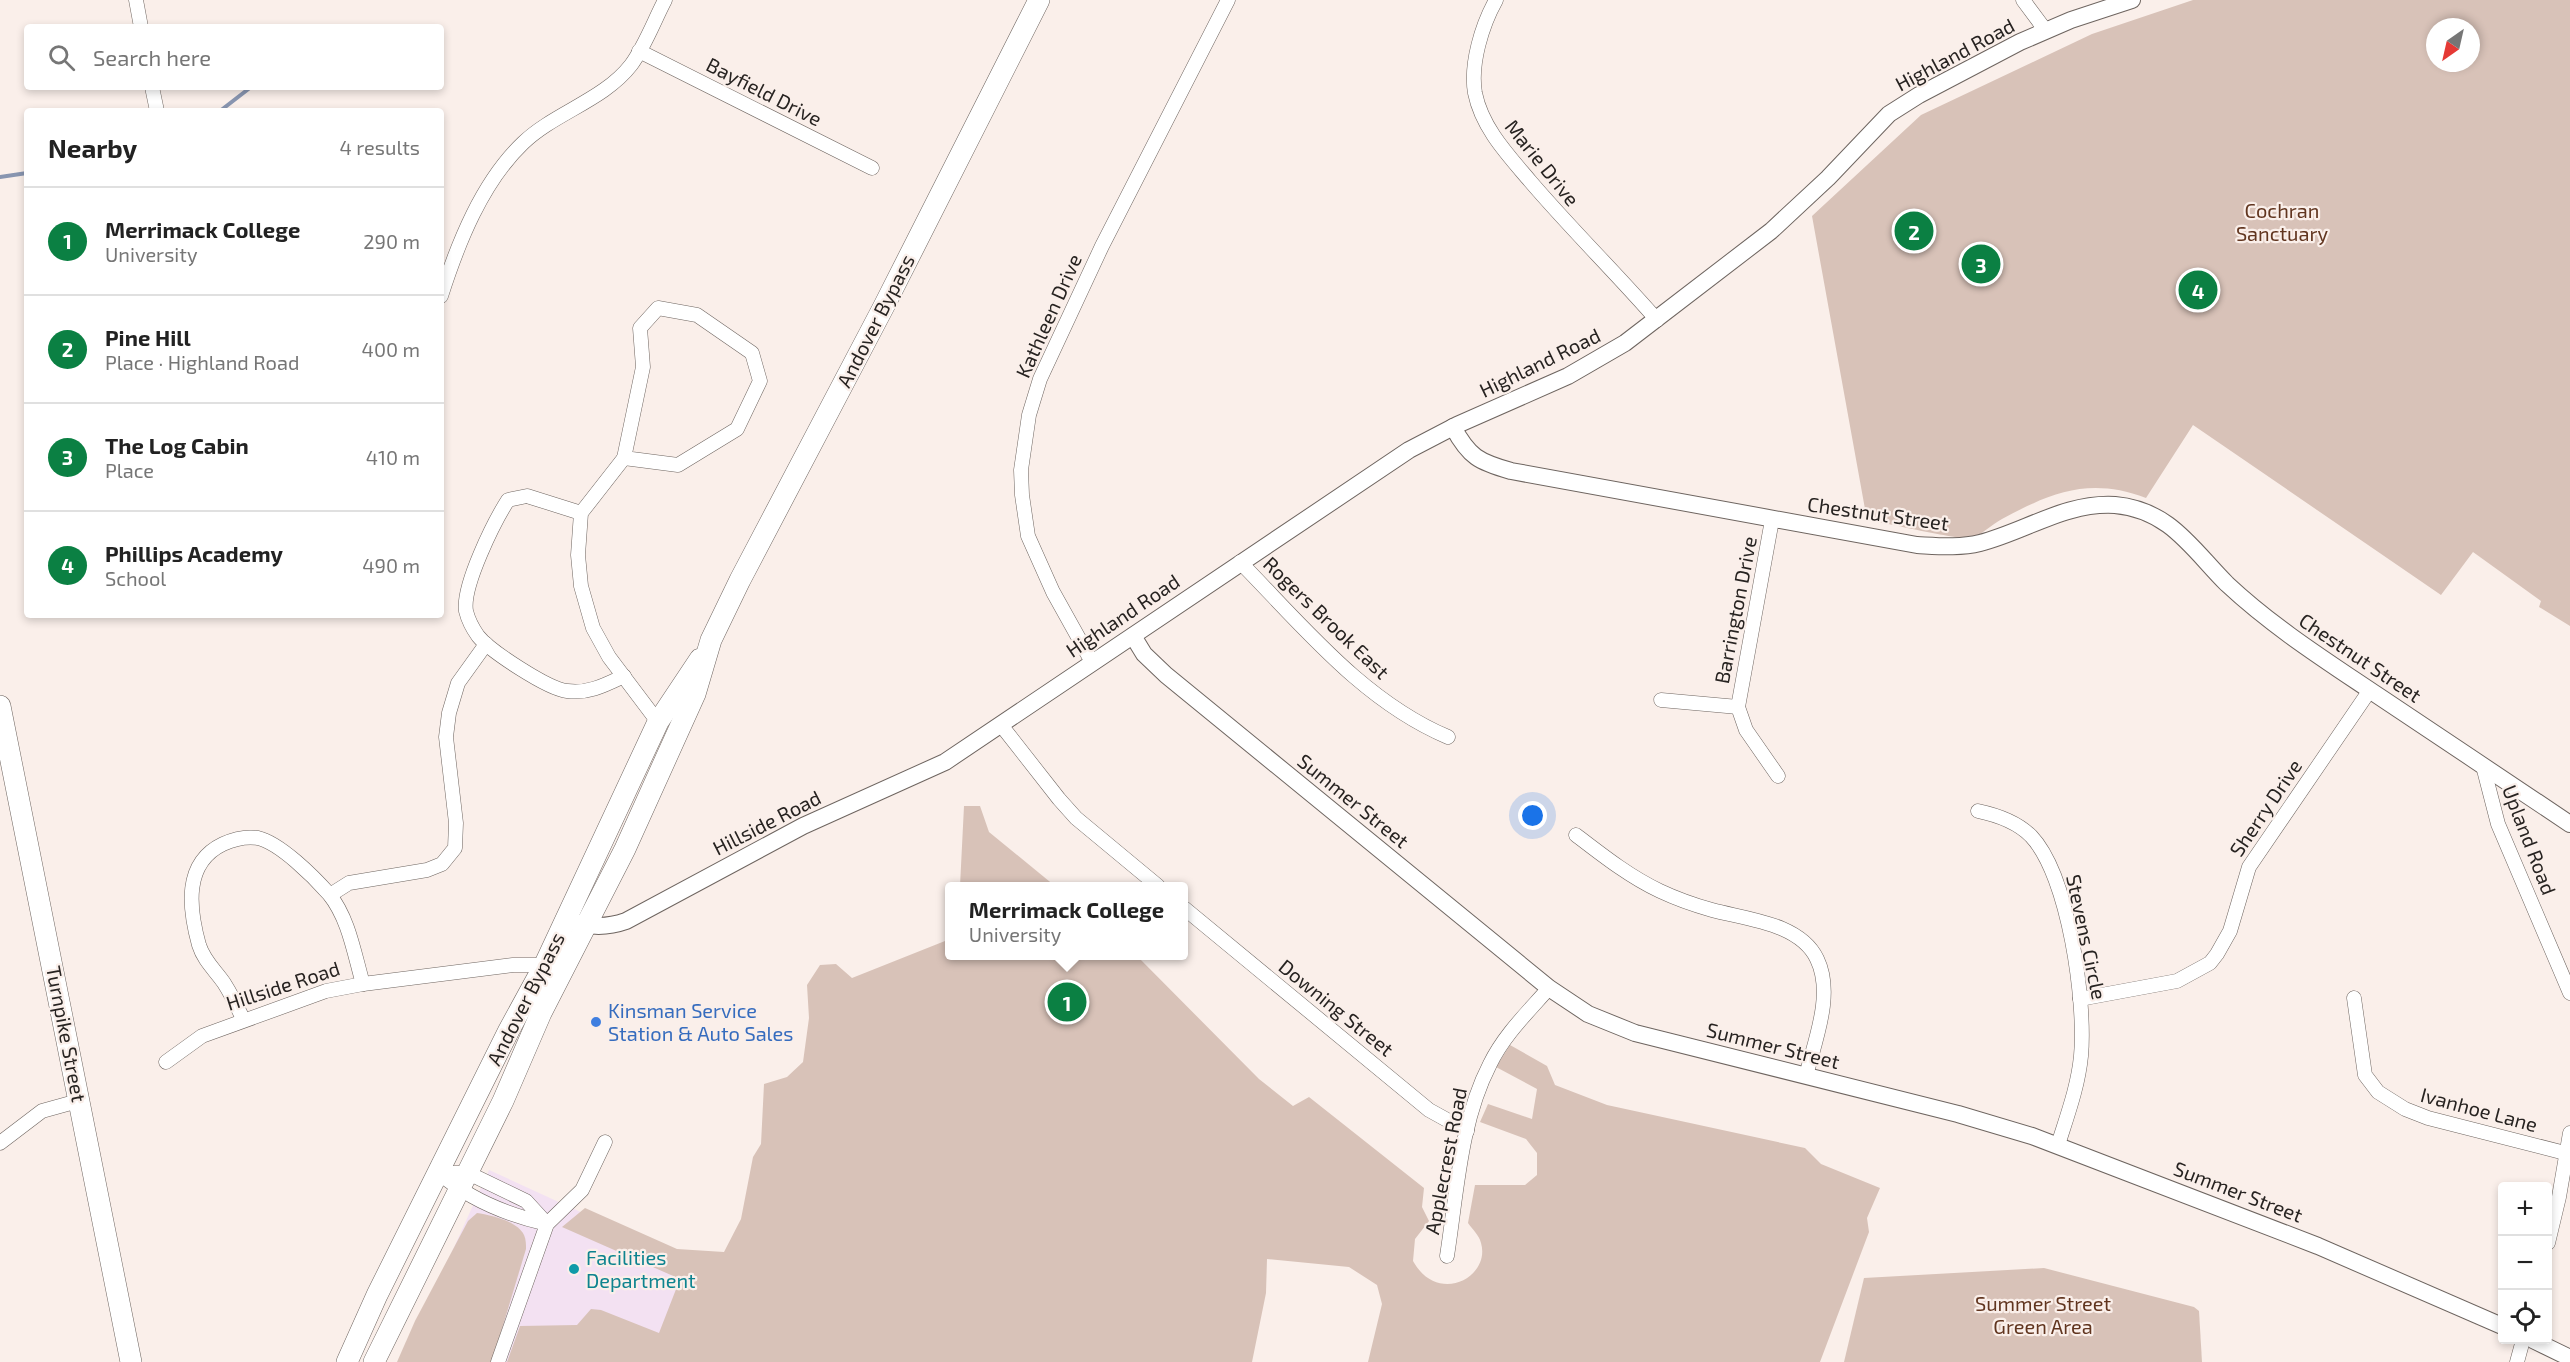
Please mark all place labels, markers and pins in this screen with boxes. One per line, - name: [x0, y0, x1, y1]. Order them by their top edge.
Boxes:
- pin: 2: [1894, 208, 1934, 254]
- pin: 3: [1962, 242, 2000, 286]
- pin: 4: [2178, 268, 2218, 312]
- pin: 1: [1048, 980, 1086, 1024]
- place label: Kinsman Service Station & Auto Sales: [608, 998, 793, 1045]
- marker: Kinsman Service Station & Auto Sales: [589, 1015, 603, 1029]
- place label: Facilities Department: [586, 1245, 696, 1292]
- marker: Facilities Department: [567, 1262, 581, 1276]

